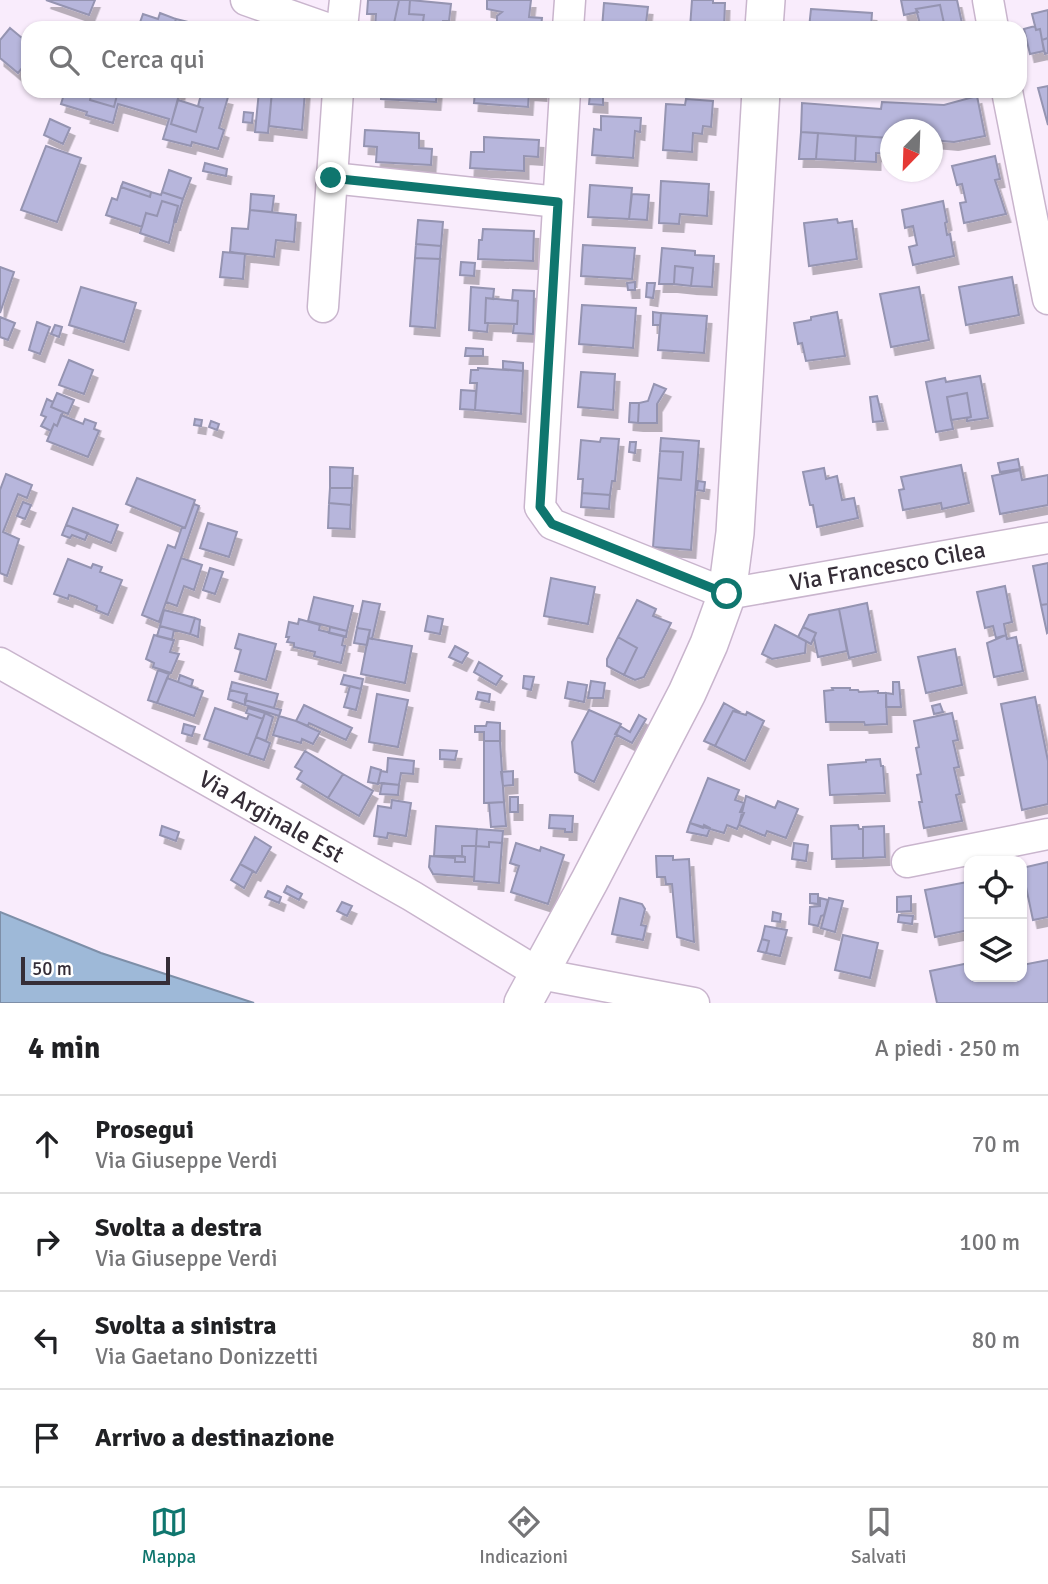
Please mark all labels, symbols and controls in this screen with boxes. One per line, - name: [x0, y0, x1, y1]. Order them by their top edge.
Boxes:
- search box: [21, 21, 1027, 98]
- icon: search: [45, 41, 83, 79]
- text: Cerca qui: [101, 44, 205, 76]
- north arrow: [880, 119, 943, 182]
- route end: [315, 162, 346, 193]
- street label: Via Francesco Cilea: [787, 534, 988, 598]
- route start: [711, 578, 742, 609]
- street label: Via Arginale Est: [194, 764, 350, 870]
- map controls: [964, 856, 1027, 982]
- button: locate: [964, 856, 1027, 919]
- button: layers: [964, 919, 1027, 982]
- scale bar: [21, 954, 170, 986]
- text: 50 m: [32, 957, 72, 981]
- text: 4 min: [28, 1030, 100, 1067]
- text: A piedi · 250 m: [875, 1034, 1020, 1063]
- text: Prosegui: [95, 1114, 194, 1146]
- icon: ahead: [28, 1125, 66, 1163]
- text: 70 m: [972, 1130, 1020, 1159]
- text: Via Giuseppe Verdi: [95, 1146, 277, 1175]
- text: Svolta a destra: [95, 1212, 262, 1244]
- icon: right: [28, 1223, 66, 1261]
- text: 100 m: [959, 1228, 1020, 1257]
- text: Via Giuseppe Verdi: [95, 1244, 277, 1273]
- text: Svolta a sinistra: [95, 1310, 277, 1342]
- icon: left: [28, 1321, 66, 1359]
- text: 80 m: [972, 1326, 1020, 1355]
- text: Via Gaetano Donizzetti: [95, 1342, 318, 1371]
- icon: arrive: [28, 1419, 66, 1457]
- text: Arrivo a destinazione: [95, 1422, 335, 1454]
- tab: Mappa: [141, 1503, 196, 1569]
- tab: Indicazioni: [479, 1503, 568, 1569]
- tab: Salvati: [851, 1503, 907, 1569]

